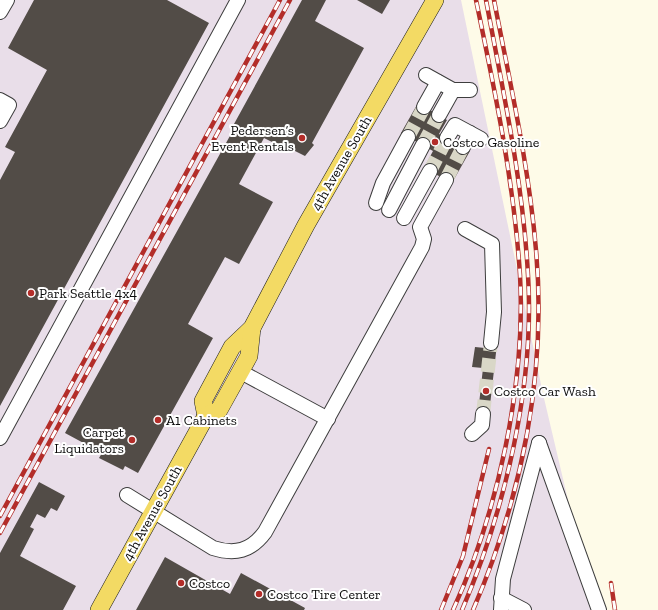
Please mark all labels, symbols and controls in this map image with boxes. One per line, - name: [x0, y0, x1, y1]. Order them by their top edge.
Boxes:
- street label: 4th Avenue South: [308, 113, 375, 214]
- place label: Pedersen’s Event Rentals: [211, 122, 294, 155]
- marker: Pedersen’s Event Rentals: [297, 133, 307, 143]
- place label: Costco Gasoline: [443, 134, 540, 151]
- marker: Costco Gasoline: [430, 137, 440, 147]
- place label: Park Seattle 4x4: [39, 285, 137, 302]
- marker: Park Seattle 4x4: [26, 288, 36, 298]
- place label: Costco Car Wash: [494, 383, 596, 400]
- marker: Costco Car Wash: [481, 386, 491, 396]
- place label: A1 Cabinets: [166, 412, 237, 429]
- marker: A1 Cabinets: [153, 415, 163, 425]
- place label: Carpet Liquidators: [54, 424, 125, 457]
- marker: Carpet Liquidators: [127, 435, 137, 445]
- street label: 4th Avenue South: [119, 463, 186, 564]
- place label: Costco: [189, 575, 230, 592]
- marker: Costco: [176, 578, 186, 588]
- place label: Costco Tire Center: [267, 586, 381, 603]
- marker: Costco Tire Center: [254, 589, 264, 599]

